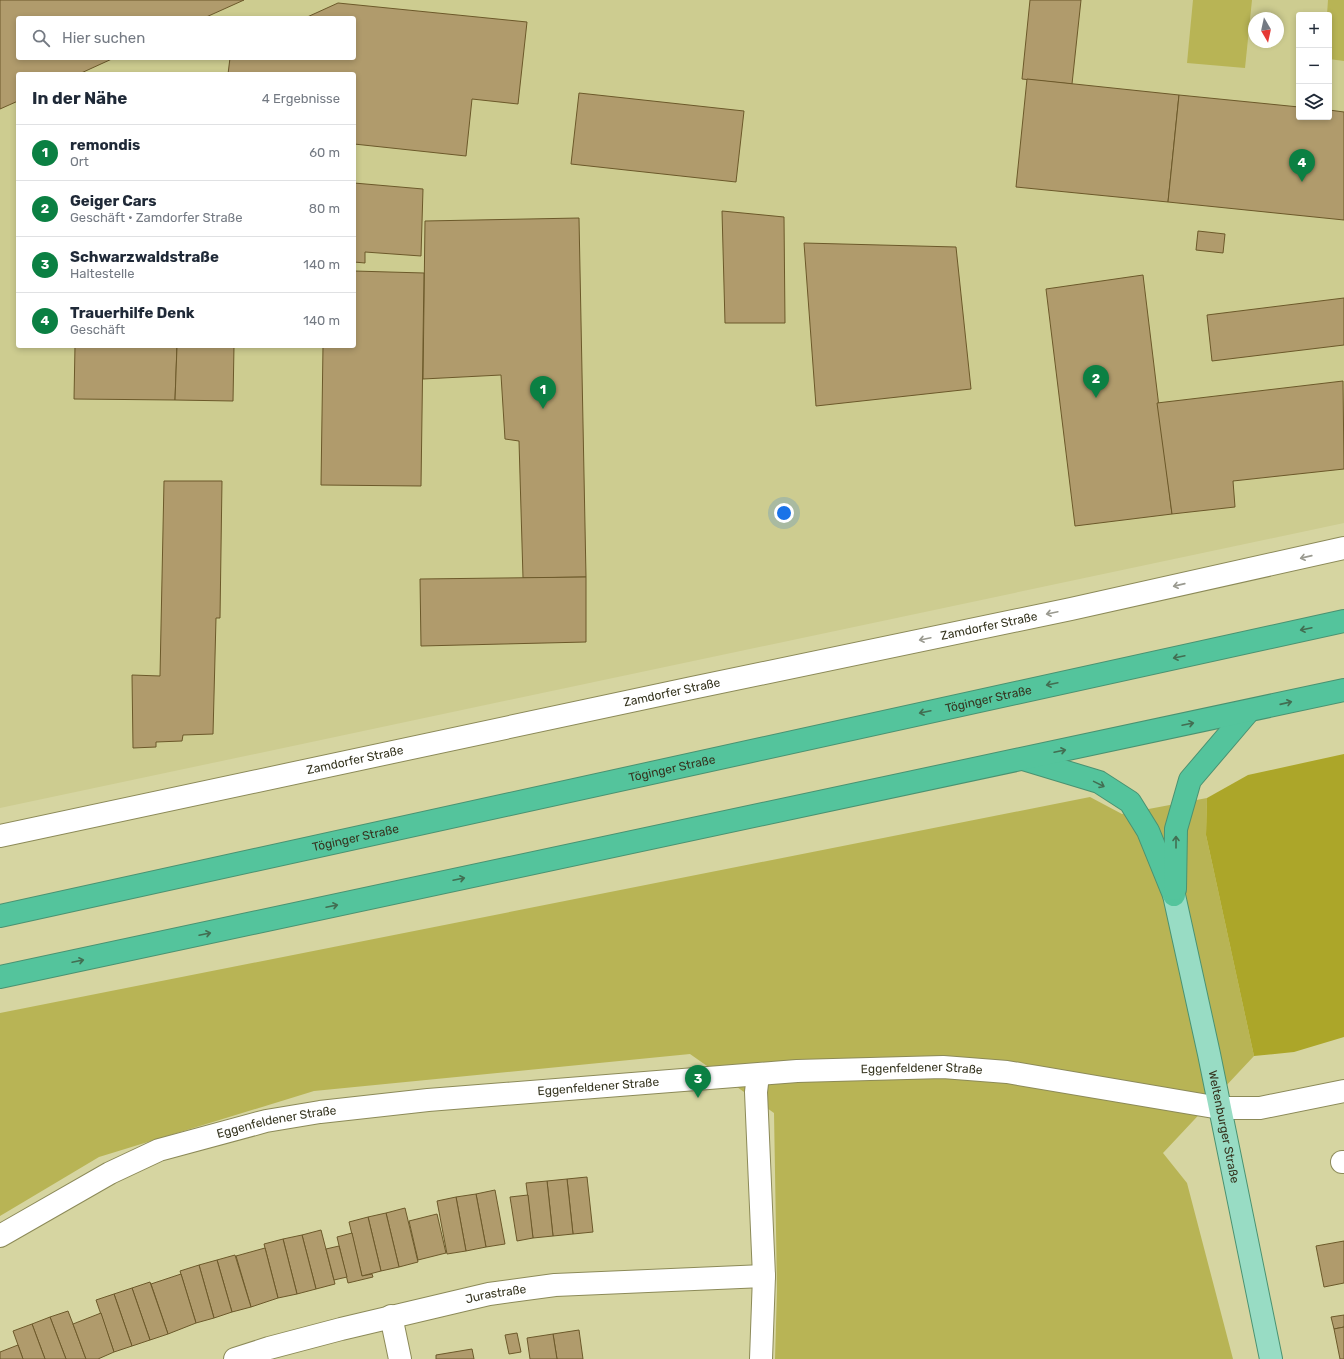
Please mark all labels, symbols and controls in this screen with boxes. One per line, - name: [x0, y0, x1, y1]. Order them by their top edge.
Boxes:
- north arrow: [1248, 12, 1284, 48]
- map controls: [1296, 12, 1332, 120]
- button: +: [1296, 12, 1332, 48]
- search box: [16, 16, 356, 60]
- icon: search: [30, 27, 52, 49]
- text: Hier suchen: [62, 29, 145, 47]
- button: −: [1296, 48, 1332, 84]
- button: layers: [1296, 84, 1332, 120]
- text: In der Nähe: [32, 88, 127, 108]
- text: 4 Ergebnisse: [262, 91, 340, 106]
- text: remondis: [70, 136, 140, 154]
- text: 1: [42, 145, 48, 160]
- text: 60 m: [309, 145, 340, 160]
- pin: 4: [1289, 149, 1315, 182]
- text: Ort: [70, 154, 89, 169]
- text: Geiger Cars: [70, 192, 157, 210]
- text: 2: [41, 201, 49, 216]
- text: 80 m: [309, 201, 340, 216]
- text: Geschäft · Zamdorfer Straße: [70, 210, 243, 225]
- text: Schwarzwaldstraße: [70, 248, 219, 266]
- text: 3: [41, 257, 49, 272]
- text: 140 m: [303, 257, 340, 272]
- text: Haltestelle: [70, 266, 135, 281]
- text: Trauerhilfe Denk: [70, 304, 195, 322]
- text: 4: [41, 313, 49, 328]
- text: 140 m: [303, 313, 340, 328]
- text: Geschäft: [70, 322, 125, 337]
- pin: 2: [1083, 365, 1109, 398]
- pin: 1: [530, 376, 556, 409]
- your location: [774, 503, 794, 523]
- one-way arrow: [1300, 553, 1313, 561]
- one-way arrow: [1173, 582, 1186, 589]
- street label: Zamdorfer Straße: [939, 609, 1039, 643]
- one-way arrow: [1046, 610, 1059, 618]
- one-way arrow: [1300, 626, 1313, 634]
- one-way arrow: [919, 636, 932, 644]
- one-way arrow: [1173, 653, 1186, 661]
- street label: Zamdorfer Straße: [622, 675, 722, 709]
- one-way arrow: [1046, 681, 1059, 689]
- street label: Töginger Straße: [944, 683, 1033, 715]
- one-way arrow: [1279, 699, 1292, 707]
- one-way arrow: [919, 708, 932, 716]
- one-way arrow: [1181, 720, 1194, 728]
- street label: Zamdorfer Straße: [305, 743, 405, 777]
- one-way arrow: [1053, 746, 1066, 754]
- street label: Töginger Straße: [627, 752, 717, 785]
- one-way arrow: [1093, 781, 1105, 788]
- street label: Töginger Straße: [311, 822, 400, 854]
- one-way arrow: [1172, 836, 1180, 849]
- one-way arrow: [452, 875, 465, 883]
- one-way arrow: [325, 902, 338, 910]
- one-way arrow: [198, 929, 211, 937]
- one-way arrow: [71, 956, 84, 964]
- street label: Eggenfeldener Straße: [861, 1060, 983, 1077]
- pin: 3: [685, 1065, 711, 1098]
- street label: Weltenburger Straße: [1205, 1069, 1242, 1185]
- street label: Eggenfeldener Straße: [537, 1075, 660, 1098]
- street label: Eggenfeldener Straße: [215, 1103, 337, 1141]
- street label: Jurastraße: [464, 1282, 527, 1306]

